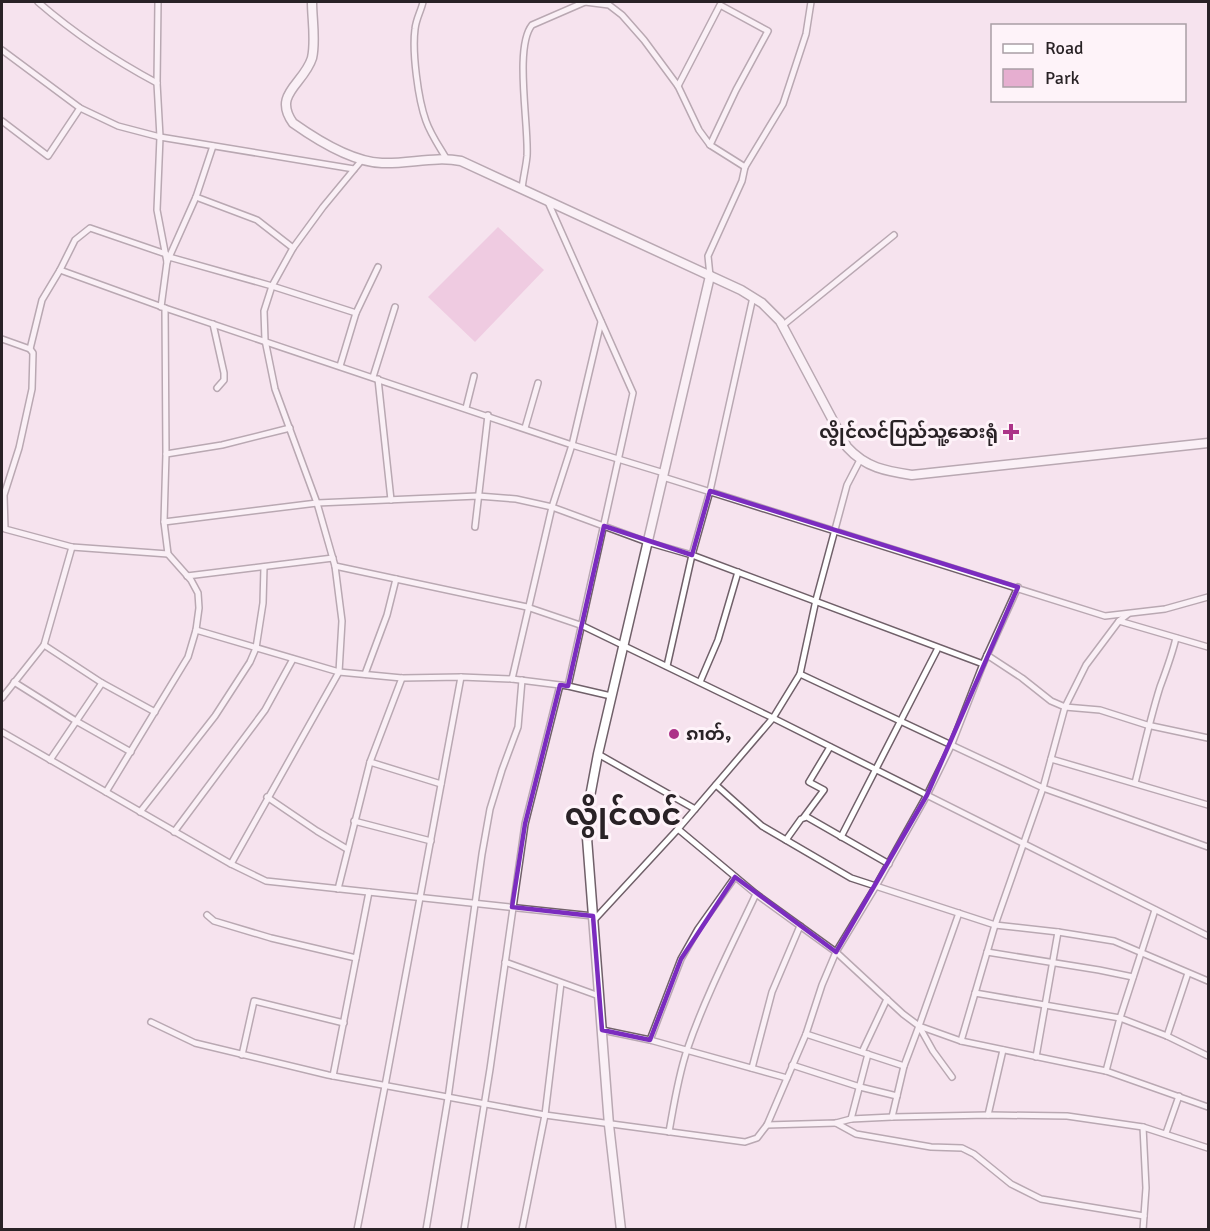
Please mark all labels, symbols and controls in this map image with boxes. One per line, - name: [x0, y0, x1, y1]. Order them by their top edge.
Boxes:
- legend: [991, 24, 1186, 102]
- text: Road: [1045, 37, 1084, 59]
- text: Park: [1045, 67, 1080, 89]
- place label: လွိုင်လင်ပြည်သူ့ဆေးရုံ: [819, 420, 998, 446]
- marker: လွိုင်လင်ပြည်သူ့ဆေးရုံ: [1002, 423, 1020, 441]
- place label: ၵၢတ်ႇ: [686, 722, 732, 745]
- marker: ၵၢတ်ႇ: [667, 727, 681, 741]
- district label: လွိုင်လင်: [565, 794, 681, 839]

